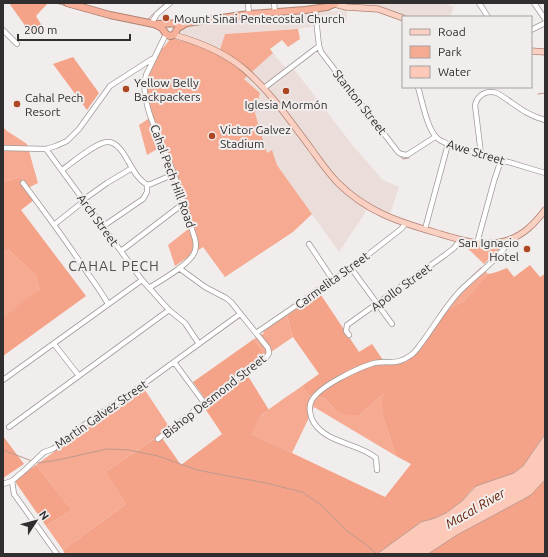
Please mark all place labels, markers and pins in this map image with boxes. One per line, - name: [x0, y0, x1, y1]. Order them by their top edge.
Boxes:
- place label: Mount Sinai Pentecostal Church: [174, 12, 345, 25]
- marker: Mount Sinai Pentecostal Church: [161, 13, 171, 23]
- place label: Yellow Belly Backpackers: [134, 76, 200, 103]
- marker: Yellow Belly Backpackers: [121, 84, 131, 94]
- marker: Iglesia Mormón: [281, 86, 291, 96]
- place label: Cahal Pech Resort: [25, 91, 83, 118]
- place label: Iglesia Mormón: [244, 98, 328, 111]
- marker: Cahal Pech Resort: [12, 99, 22, 109]
- place label: Victor Galvez Stadium: [220, 123, 291, 150]
- marker: Victor Galvez Stadium: [207, 131, 217, 141]
- place label: San Ignacio Hotel: [458, 236, 519, 263]
- marker: San Ignacio Hotel: [522, 244, 532, 254]

